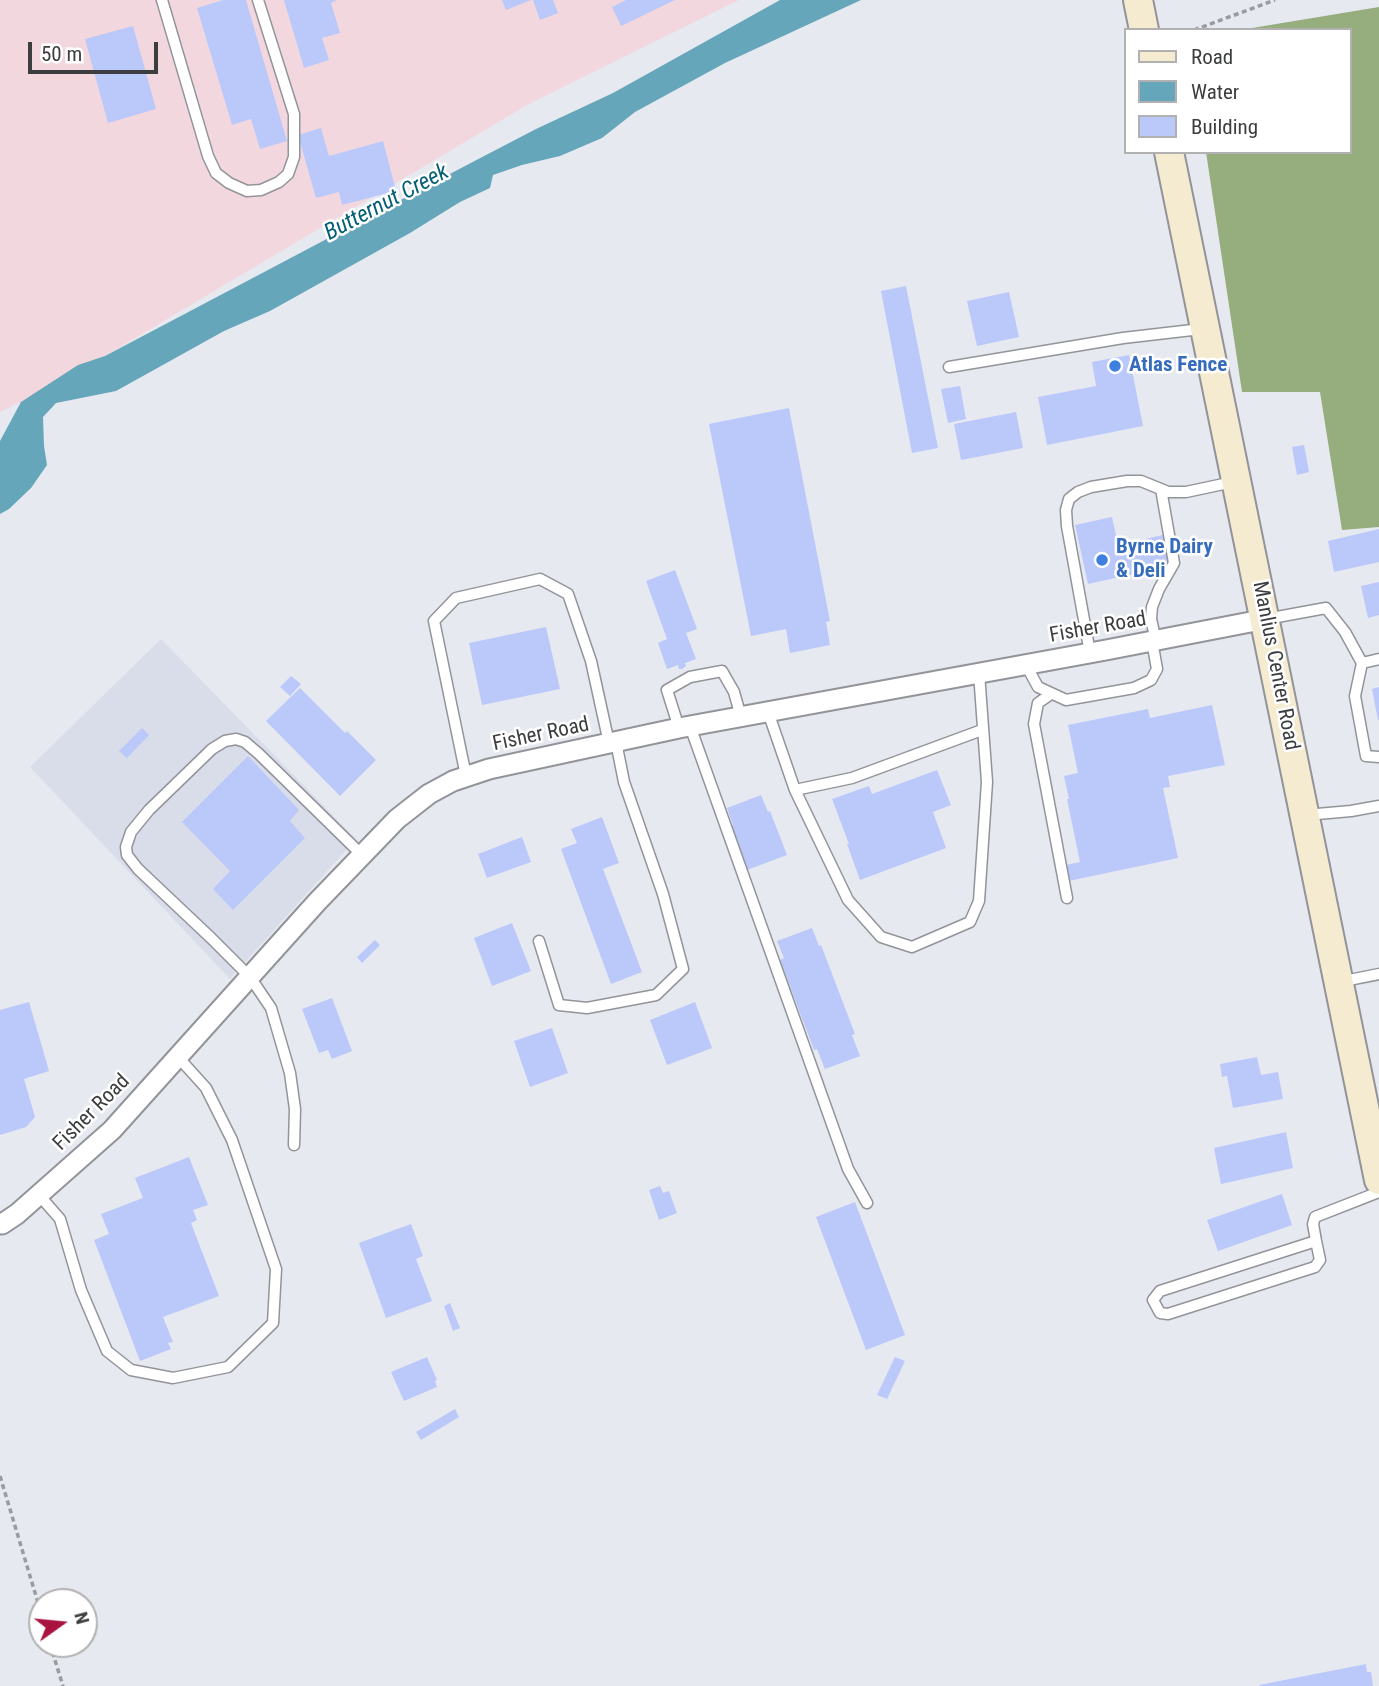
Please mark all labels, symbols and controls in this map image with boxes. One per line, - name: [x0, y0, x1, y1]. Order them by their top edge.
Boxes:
- scale bar: [32, 28, 161, 72]
- legend: [1124, 28, 1351, 154]
- text: 50 m: [41, 42, 82, 66]
- text: Road: [1191, 45, 1233, 69]
- text: Water: [1191, 80, 1239, 104]
- text: Building: [1191, 115, 1258, 139]
- water label: Butternut Creek: [320, 159, 454, 247]
- place label: Atlas Fence: [1129, 353, 1227, 379]
- marker: Atlas Fence: [1107, 358, 1123, 374]
- place label: Byrne Dairy & Deli: [1116, 535, 1213, 585]
- marker: Byrne Dairy & Deli: [1094, 552, 1110, 568]
- street label: Manlius Center Road: [1246, 579, 1304, 753]
- street label: Fisher Road: [1048, 607, 1148, 649]
- street label: Fisher Road: [491, 713, 591, 757]
- street label: Fisher Road: [48, 1069, 136, 1157]
- north arrow: [28, 1588, 98, 1658]
- text: N: [69, 1609, 94, 1627]

